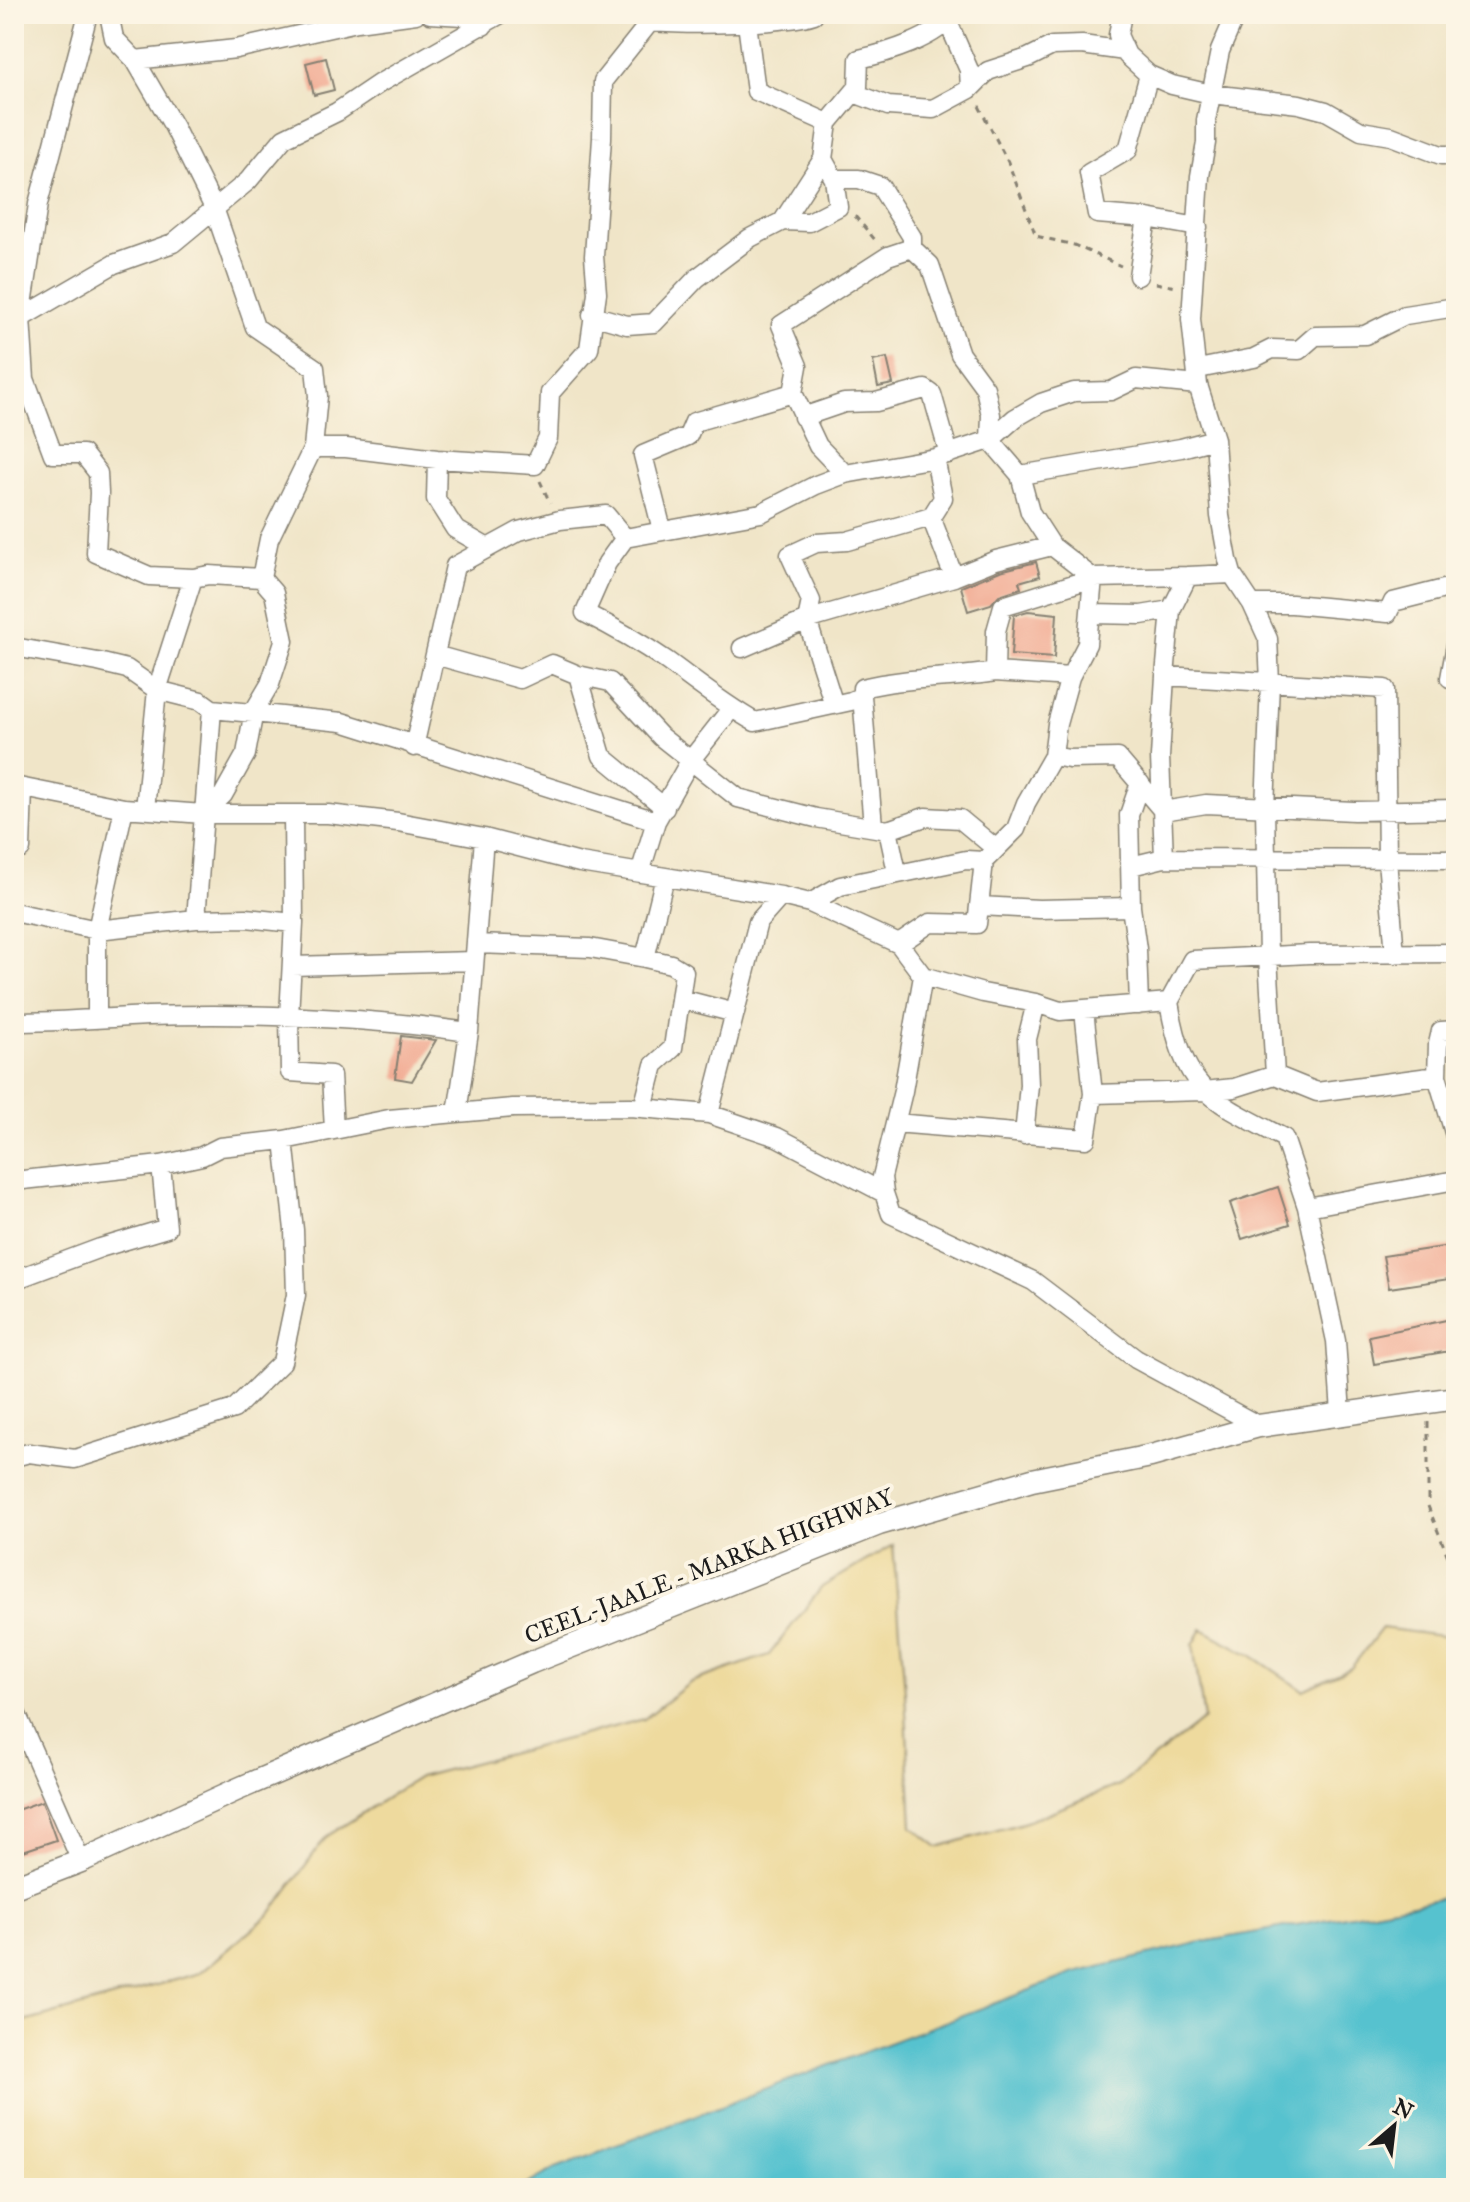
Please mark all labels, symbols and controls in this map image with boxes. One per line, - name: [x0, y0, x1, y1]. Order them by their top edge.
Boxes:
- street label: CEEL-JAALE - MARKA HIGHWAY: [520, 1481, 899, 1650]
- north arrow: [1354, 2086, 1434, 2166]
- text: N: [1389, 2092, 1418, 2125]

